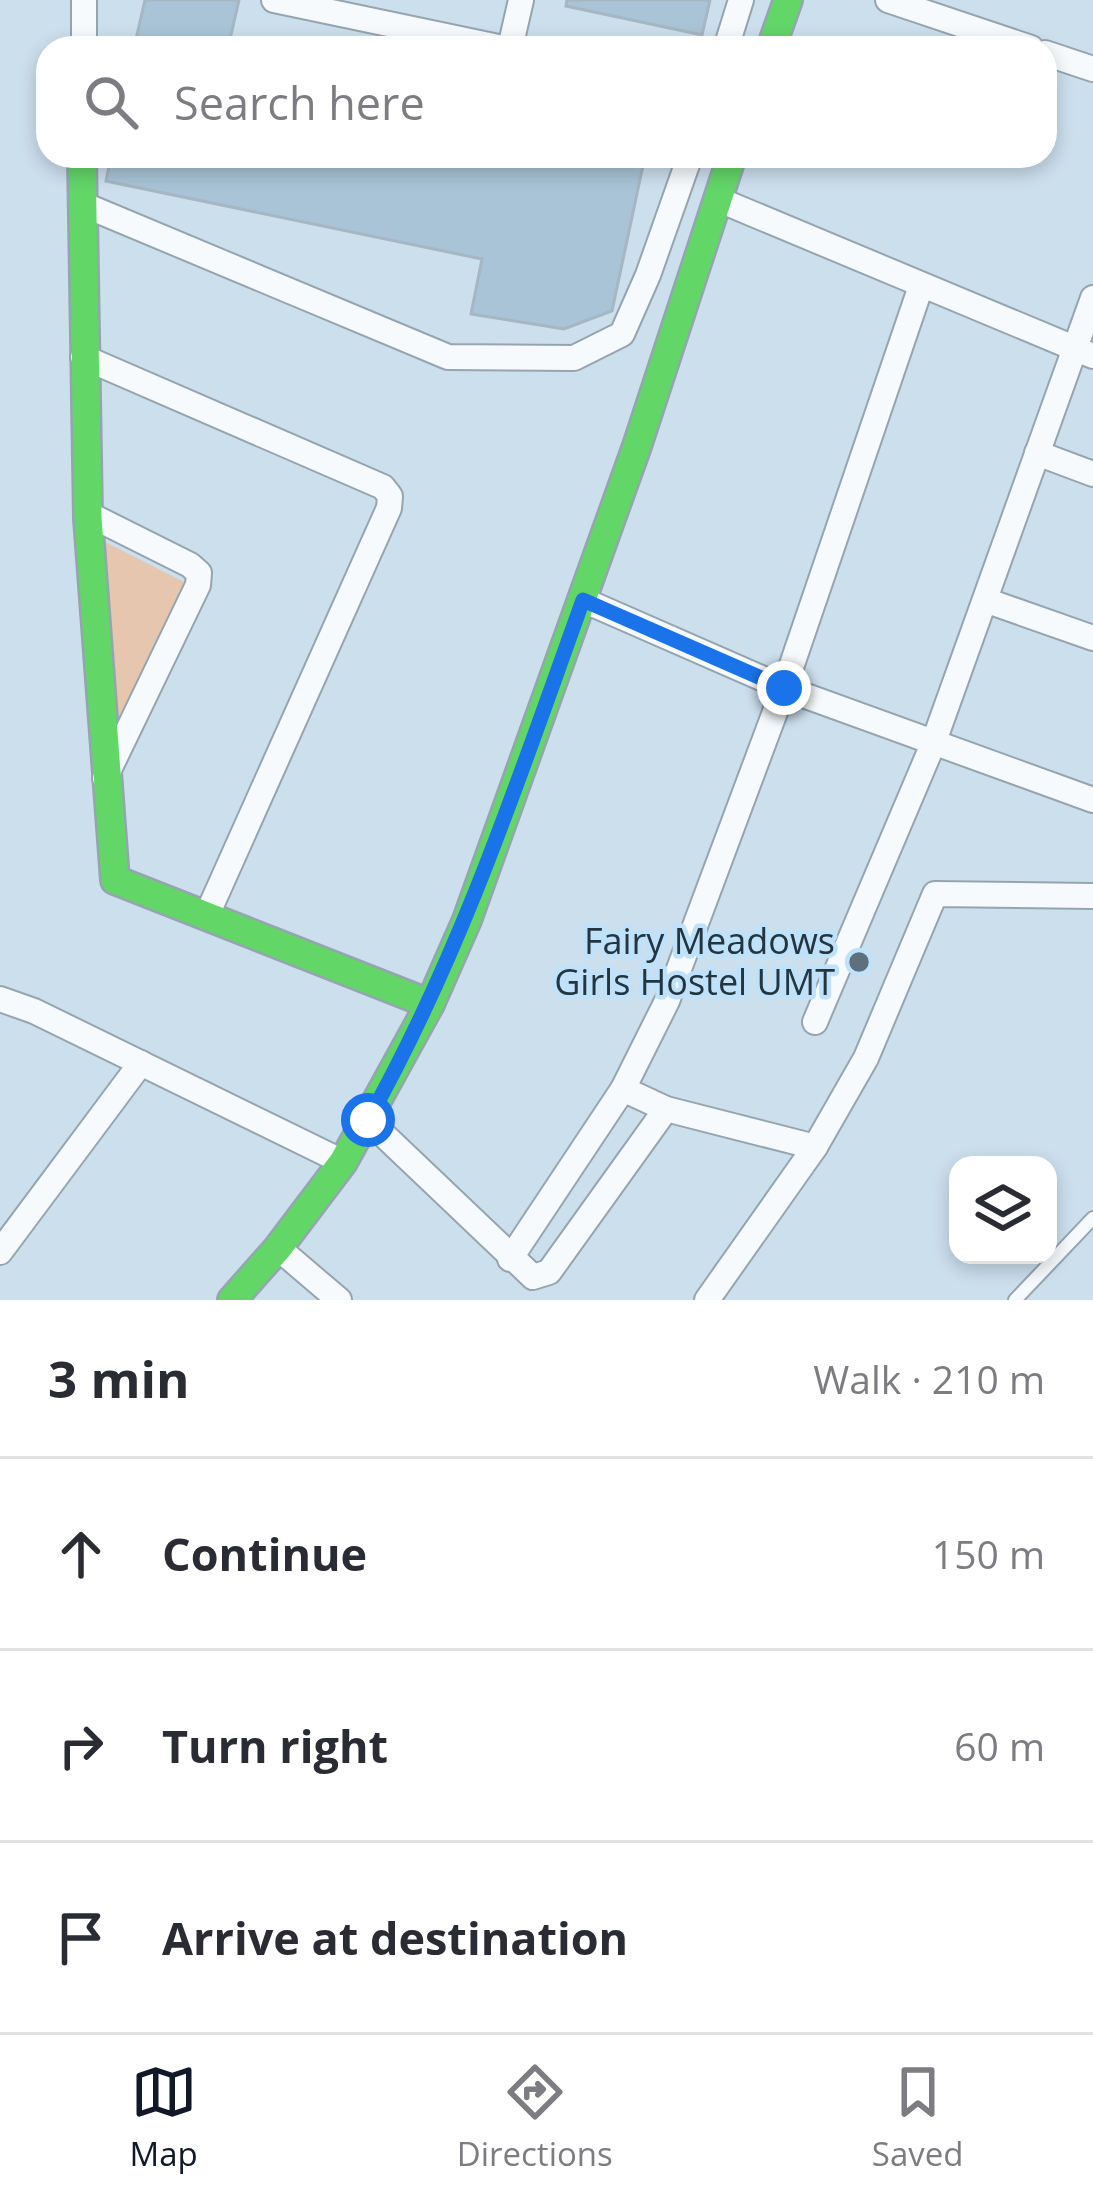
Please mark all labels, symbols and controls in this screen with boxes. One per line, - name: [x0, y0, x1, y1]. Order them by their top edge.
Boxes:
- search box: [36, 36, 1057, 168]
- icon: search: [78, 69, 144, 135]
- text: Search here: [174, 72, 425, 133]
- route end: [757, 661, 811, 715]
- place label: Fairy Meadows Girls Hostel UMT: [554, 916, 835, 1006]
- marker: Fairy Meadows Girls Hostel UMT: [846, 949, 872, 975]
- route start: [341, 1093, 395, 1147]
- map controls: [949, 1156, 1057, 1264]
- button: layers: [949, 1156, 1057, 1264]
- text: 3 min: [48, 1343, 190, 1413]
- text: Walk · 210 m: [813, 1352, 1045, 1405]
- icon: ahead: [48, 1521, 114, 1587]
- text: Continue: [162, 1523, 367, 1584]
- text: 150 m: [932, 1527, 1045, 1580]
- icon: right: [48, 1713, 114, 1779]
- text: Turn right: [162, 1715, 388, 1776]
- text: 60 m: [954, 1719, 1045, 1772]
- icon: arrive: [48, 1905, 114, 1971]
- text: Arrive at destination: [162, 1907, 628, 1968]
- tab: Map: [130, 2059, 198, 2176]
- tab: Directions: [457, 2059, 613, 2176]
- tab: Saved: [872, 2059, 963, 2176]

